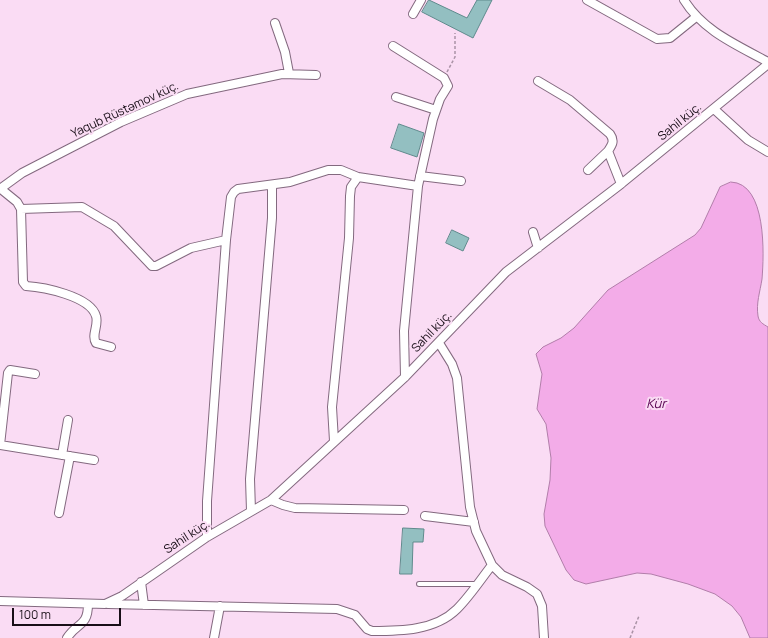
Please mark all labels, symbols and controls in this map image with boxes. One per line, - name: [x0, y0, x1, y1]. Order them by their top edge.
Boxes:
- street label: Yaqub Rüstəmov küç.: [69, 79, 181, 141]
- street label: Sahil küç.: [655, 100, 705, 144]
- street label: Sahil küç.: [409, 308, 455, 356]
- water label: Kür: [646, 396, 666, 412]
- street label: Sahil küç.: [161, 517, 213, 557]
- scale bar: [14, 600, 123, 626]
- text: 100 m: [19, 606, 51, 623]

